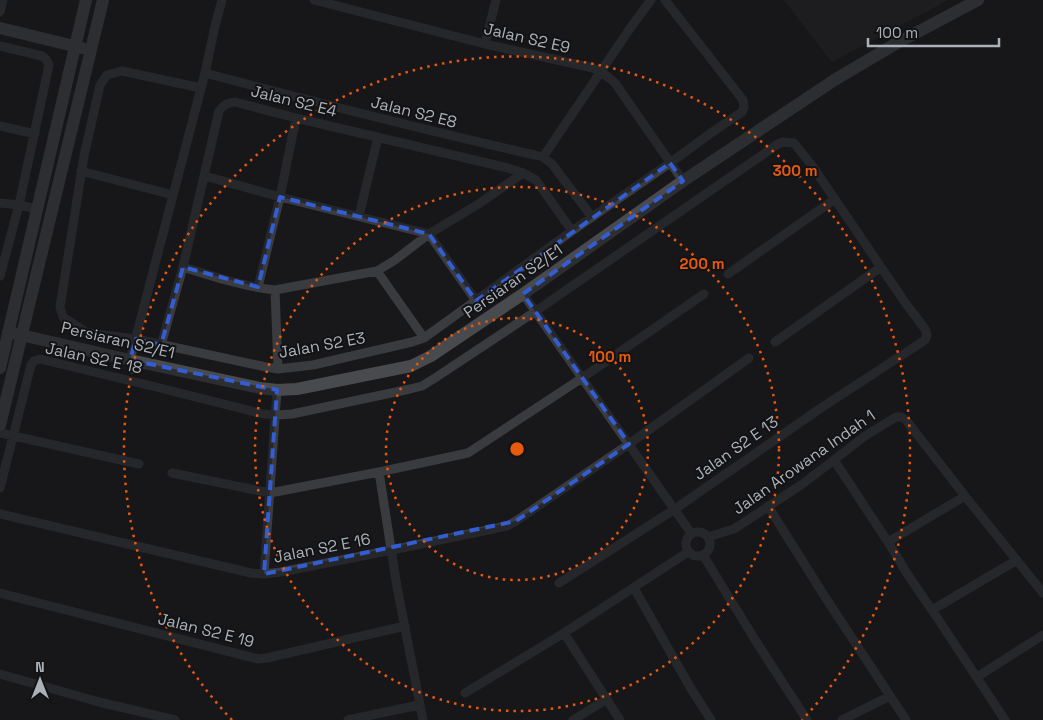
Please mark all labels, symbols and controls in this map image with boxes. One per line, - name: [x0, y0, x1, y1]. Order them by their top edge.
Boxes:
- scale bar: [868, 15, 999, 47]
- street label: Jalan S2 E9: [482, 18, 572, 58]
- text: 100 m: [876, 23, 918, 42]
- street label: Jalan S2 E4: [249, 80, 339, 122]
- street label: Jalan S2 E8: [369, 91, 459, 133]
- text: 300 m: [772, 161, 818, 180]
- street label: Persiaran S2/E1: [459, 239, 567, 323]
- text: 200 m: [680, 254, 724, 273]
- street label: Persiaran S2/E1: [59, 317, 177, 363]
- street label: Jalan S2 E3: [277, 327, 367, 363]
- street label: Jalan S2 E 18: [44, 337, 144, 379]
- text: 100 m: [589, 347, 631, 366]
- street label: Jalan Arowana Indah 1: [729, 405, 879, 519]
- street label: Jalan S2 E 13: [690, 411, 782, 485]
- centre of rings: [508, 440, 526, 458]
- street label: Jalan S2 E 16: [272, 528, 372, 568]
- street label: Jalan S2 E 19: [156, 608, 256, 652]
- north arrow: [15, 655, 65, 705]
- text: N: [35, 658, 45, 676]

